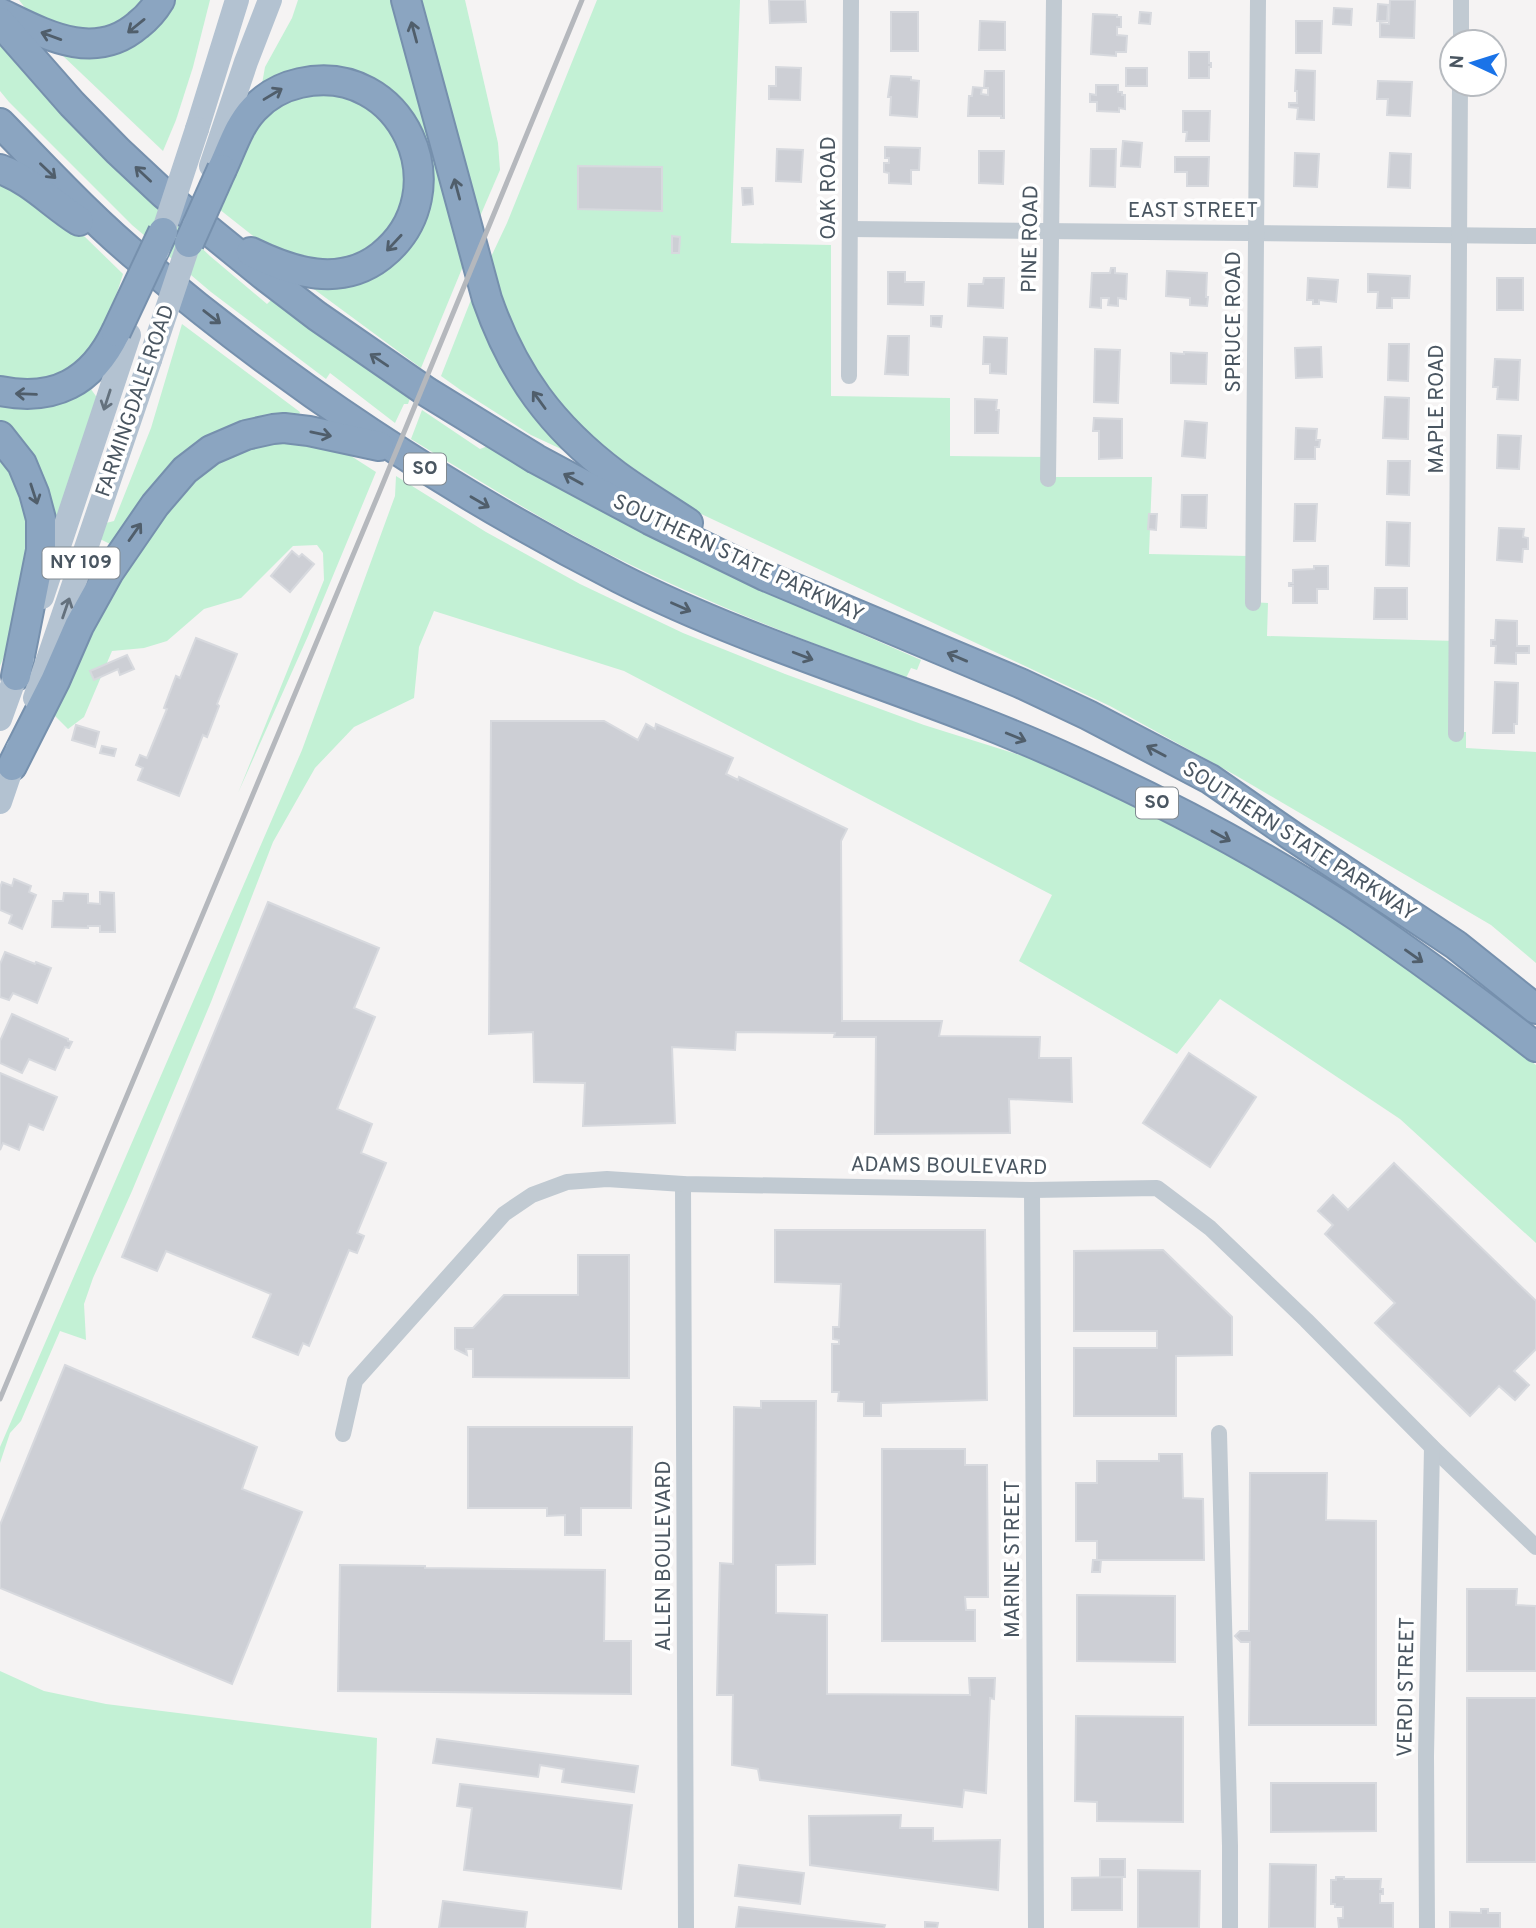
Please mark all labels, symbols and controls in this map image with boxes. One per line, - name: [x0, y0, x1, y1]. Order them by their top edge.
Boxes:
- one-way arrow: [128, 18, 146, 33]
- one-way arrow: [407, 21, 420, 44]
- north arrow: [1438, 28, 1508, 98]
- one-way arrow: [40, 29, 62, 41]
- text: N: [1446, 54, 1470, 70]
- one-way arrow: [263, 87, 283, 101]
- street label: OAK ROAD: [816, 136, 843, 240]
- one-way arrow: [39, 163, 56, 180]
- one-way arrow: [135, 165, 152, 182]
- one-way arrow: [450, 178, 463, 201]
- street label: PINE ROAD: [1017, 185, 1045, 293]
- street label: EAST STREET: [1128, 198, 1258, 225]
- one-way arrow: [385, 234, 402, 251]
- street label: SPRUCE ROAD: [1221, 251, 1248, 393]
- street label: FARMINGDALE ROAD: [90, 301, 182, 501]
- one-way arrow: [202, 310, 221, 325]
- street label: MAPLE ROAD: [1424, 344, 1451, 474]
- one-way arrow: [370, 353, 389, 367]
- one-way arrow: [14, 388, 37, 401]
- one-way arrow: [100, 389, 113, 411]
- one-way arrow: [531, 391, 546, 409]
- one-way arrow: [309, 427, 332, 441]
- road number: SO: [404, 454, 446, 484]
- one-way arrow: [563, 472, 584, 485]
- one-way arrow: [28, 483, 41, 505]
- street label: SOUTHERN STATE PARKWAY: [608, 489, 868, 629]
- one-way arrow: [469, 495, 489, 509]
- one-way arrow: [128, 523, 142, 542]
- road number: NY 109: [42, 548, 119, 578]
- one-way arrow: [61, 598, 73, 620]
- one-way arrow: [670, 601, 692, 614]
- one-way arrow: [947, 650, 969, 663]
- one-way arrow: [792, 651, 814, 664]
- one-way arrow: [1005, 732, 1026, 745]
- one-way arrow: [1146, 743, 1167, 757]
- street label: SOUTHERN STATE PARKWAY: [1177, 756, 1421, 928]
- road number: SO: [1136, 788, 1178, 818]
- one-way arrow: [1210, 830, 1231, 843]
- one-way arrow: [1404, 949, 1423, 963]
- street label: ADAMS BOULEVARD: [850, 1152, 1048, 1182]
- street label: ALLEN BOULEVARD: [651, 1460, 678, 1652]
- street label: MARINE STREET: [1000, 1480, 1027, 1638]
- street label: VERDI STREET: [1392, 1617, 1422, 1757]

